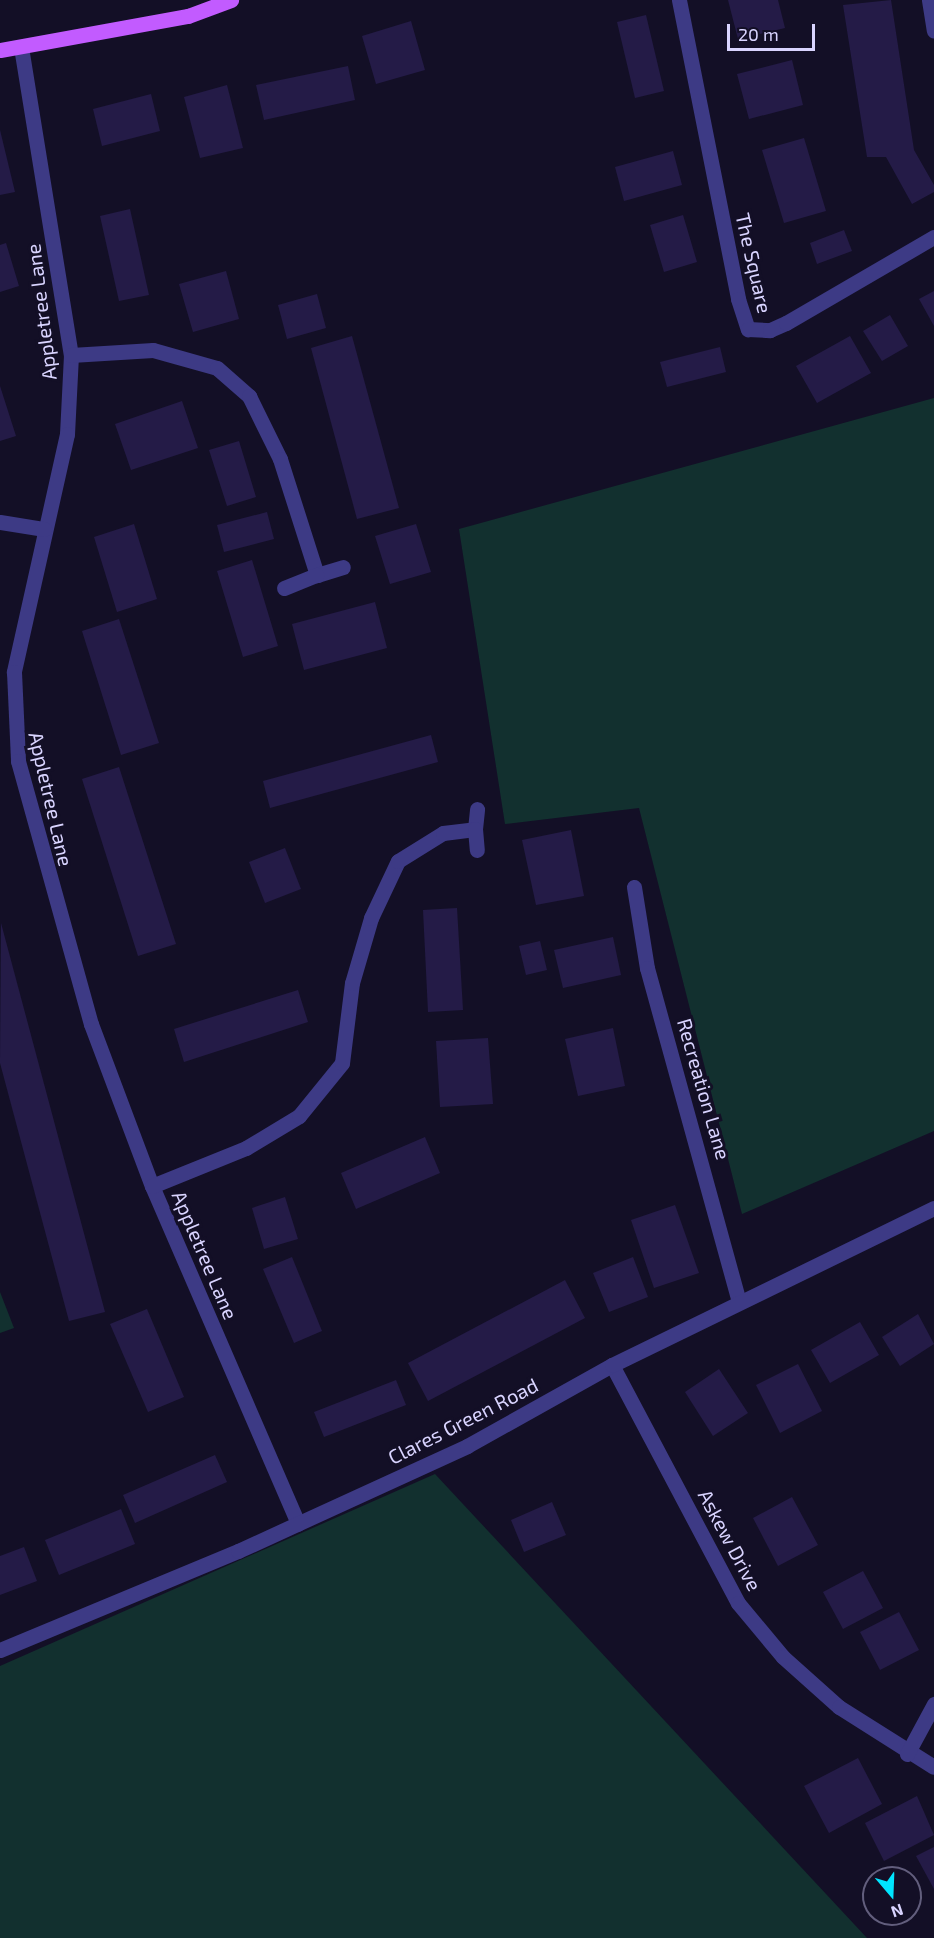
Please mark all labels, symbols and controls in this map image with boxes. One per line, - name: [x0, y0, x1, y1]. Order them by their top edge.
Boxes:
- scale bar: [730, 12, 818, 50]
- text: 20 m: [738, 23, 779, 45]
- street label: The Square: [731, 211, 777, 315]
- street label: Appletree Lane: [21, 242, 61, 382]
- street label: Appletree Lane: [24, 729, 78, 869]
- street label: Recreation Lane: [672, 1016, 736, 1162]
- street label: Appletree Lane: [167, 1187, 243, 1323]
- street label: Clares Green Road: [384, 1373, 542, 1469]
- street label: Askew Drive: [693, 1485, 767, 1595]
- north arrow: [862, 1866, 922, 1926]
- text: N: [889, 1901, 906, 1922]

